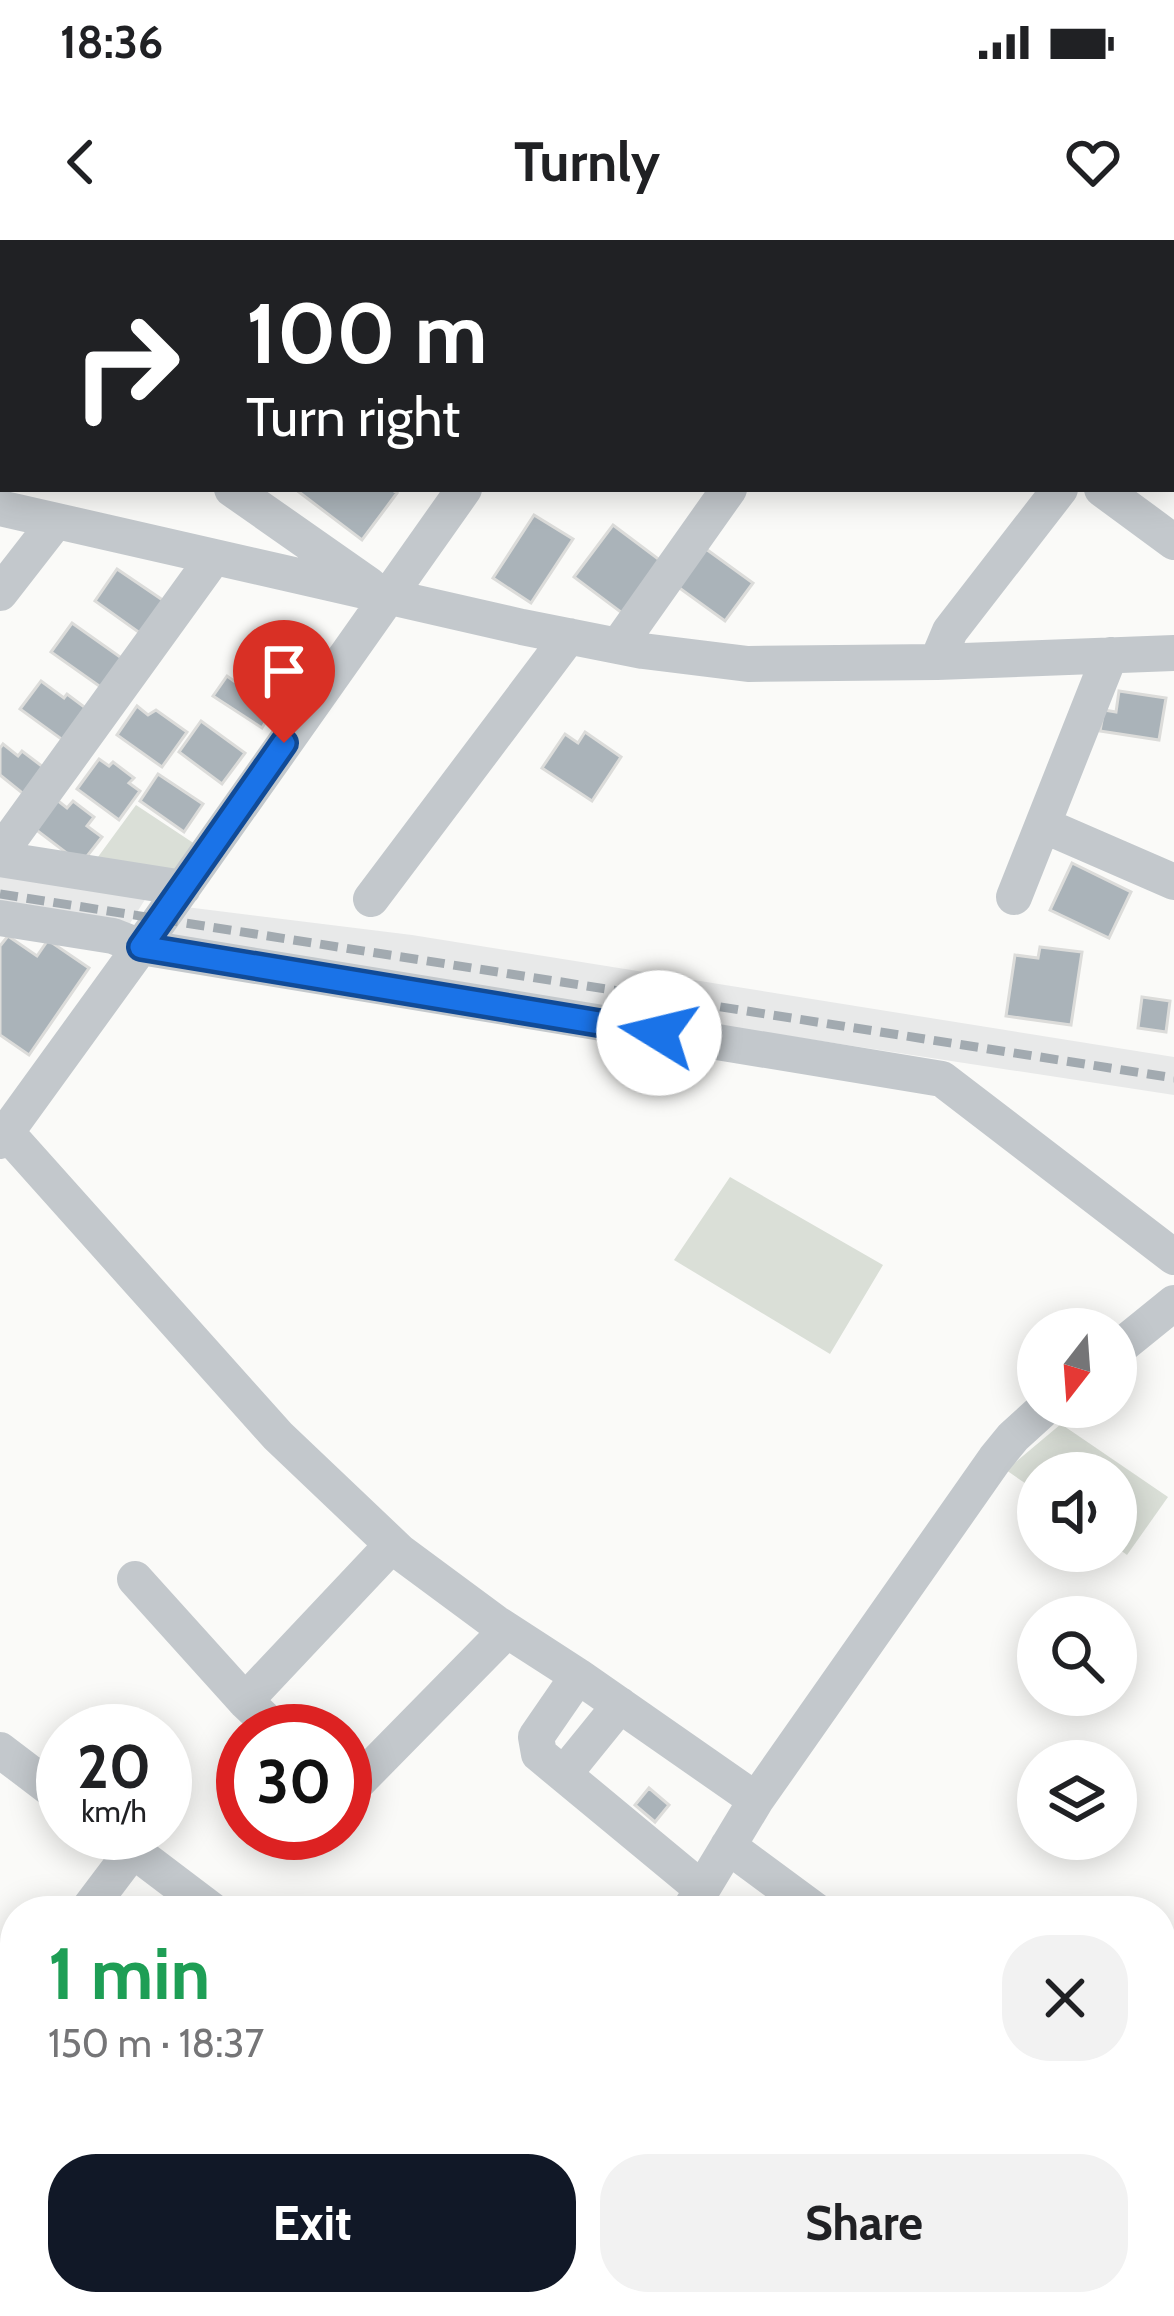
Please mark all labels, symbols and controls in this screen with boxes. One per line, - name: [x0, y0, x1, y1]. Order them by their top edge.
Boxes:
- text: 18:36: [60, 15, 163, 69]
- icon: back: [48, 129, 114, 195]
- text: Turnly: [514, 129, 660, 195]
- icon: heart: [1060, 129, 1126, 195]
- text: 100 m: [246, 282, 488, 384]
- icon: right: [48, 288, 204, 444]
- text: Turn right: [246, 384, 460, 450]
- pin: [233, 620, 335, 743]
- icon: arrive: [251, 638, 317, 704]
- position arrow: [596, 970, 722, 1096]
- north arrow: [1017, 1308, 1137, 1428]
- map controls: [1017, 1308, 1137, 1860]
- button: sound: [1017, 1452, 1137, 1572]
- button: search: [1017, 1596, 1137, 1716]
- speed limit sign: 30: [216, 1704, 372, 1860]
- text: 20: [77, 1730, 151, 1803]
- button: layers: [1017, 1740, 1137, 1860]
- text: km/h: [81, 1793, 147, 1830]
- text: 1 min: [48, 1930, 210, 2017]
- button: close: [1002, 1935, 1128, 2061]
- text: 150 m · 18:37: [48, 2019, 264, 2067]
- button: Exit: [48, 2154, 576, 2292]
- button: Share: [600, 2154, 1128, 2292]

